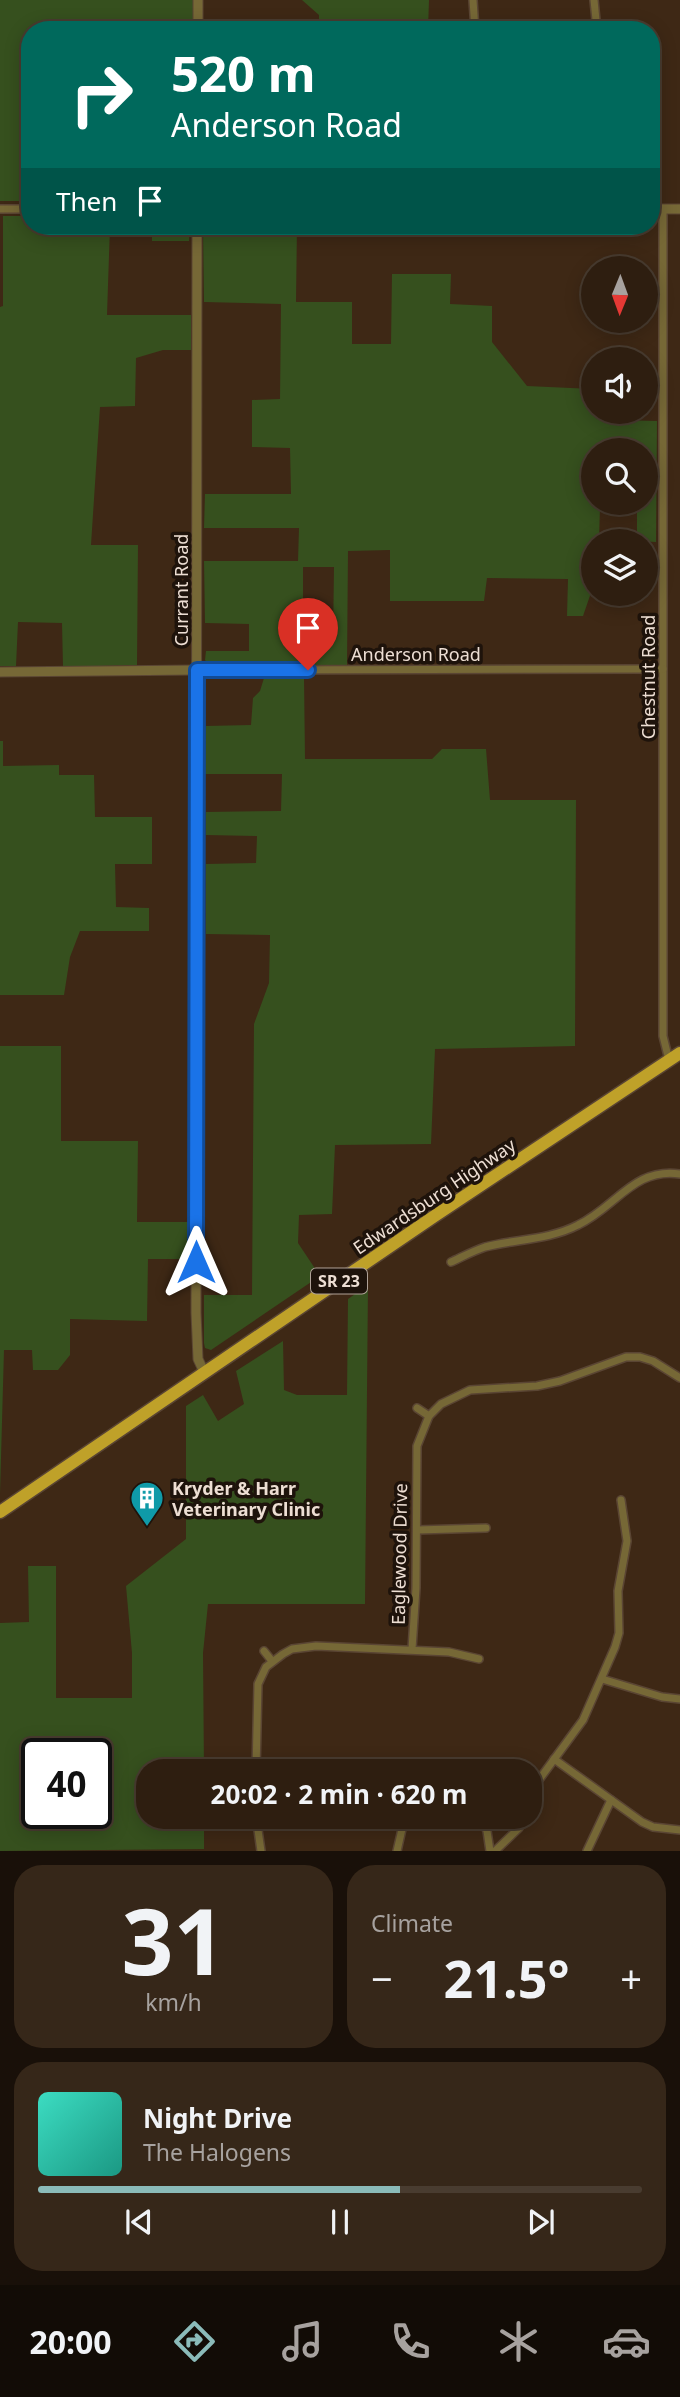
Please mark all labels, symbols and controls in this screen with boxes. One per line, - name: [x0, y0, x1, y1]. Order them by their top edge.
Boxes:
- text: 520 m: [171, 40, 316, 106]
- icon: right: [56, 49, 147, 140]
- text: Anderson Road: [171, 103, 402, 146]
- icon: arrive: [131, 182, 169, 220]
- text: Then: [56, 183, 117, 219]
- north arrow: [581, 256, 658, 332]
- map controls: [581, 256, 658, 606]
- button: sound: [581, 347, 658, 424]
- button: search: [581, 438, 658, 515]
- button: layers: [581, 529, 658, 606]
- street label: Currant Road: [169, 534, 193, 646]
- pin: [278, 598, 338, 670]
- icon: arrive: [289, 609, 327, 647]
- street label: Chestnut Road: [636, 615, 660, 739]
- street label: Anderson Road: [351, 642, 481, 666]
- street label: Edwardsburg Highway: [348, 1132, 521, 1259]
- position arrow: [159, 1225, 233, 1299]
- road number: SR 23: [311, 1268, 367, 1294]
- place label: Kryder & Harr Veterinary Clinic: [172, 1476, 320, 1521]
- building icon: Kryder & Harr Veterinary Clinic: [128, 1479, 166, 1528]
- street label: Eaglewood Drive: [386, 1483, 412, 1625]
- speed limit sign: 40: [21, 1738, 112, 1829]
- text: 20:02 · 2 min · 620 m: [211, 1776, 467, 1812]
- text: 31: [121, 1878, 226, 2002]
- text: Climate: [371, 1907, 453, 1939]
- text: 21.5°: [444, 1942, 569, 2013]
- text: −: [371, 1952, 393, 2004]
- text: +: [620, 1952, 642, 2004]
- text: km/h: [145, 1986, 202, 2018]
- text: Night Drive: [143, 2100, 292, 2136]
- text: The Halogens: [143, 2136, 291, 2168]
- icon: previous: [120, 2203, 158, 2241]
- icon: pause: [321, 2203, 359, 2241]
- icon: next: [522, 2203, 560, 2241]
- icon: directions: [170, 2317, 219, 2366]
- icon: music: [278, 2317, 327, 2366]
- icon: phone: [386, 2317, 435, 2366]
- icon: climate: [494, 2317, 543, 2366]
- icon: car: [602, 2317, 651, 2366]
- text: 20:00: [29, 2320, 112, 2363]

